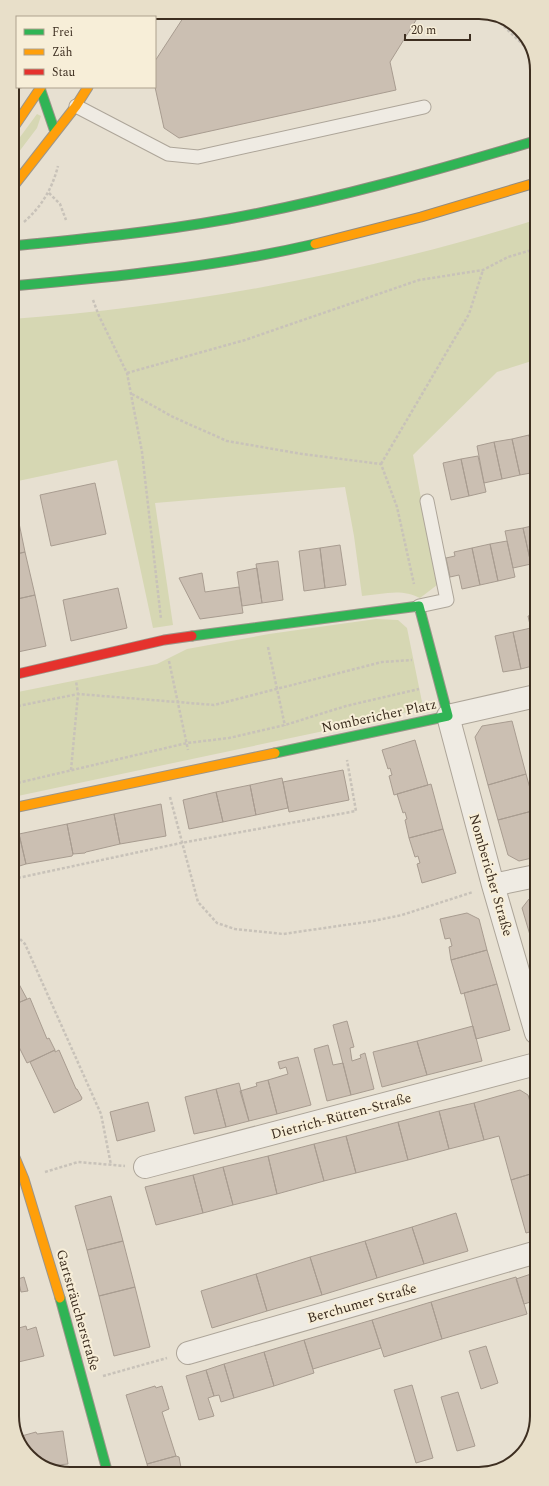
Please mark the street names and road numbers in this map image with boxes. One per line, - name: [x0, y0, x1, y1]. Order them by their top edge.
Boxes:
- street label: Nombericher Platz: [319, 694, 439, 738]
- street label: Nombericher Straße: [463, 811, 519, 939]
- street label: Dietrich-Rütten-Straße: [268, 1087, 414, 1145]
- street label: Gartsträucherstraße: [51, 1247, 105, 1373]
- street label: Berchumer Straße: [305, 1277, 419, 1329]

